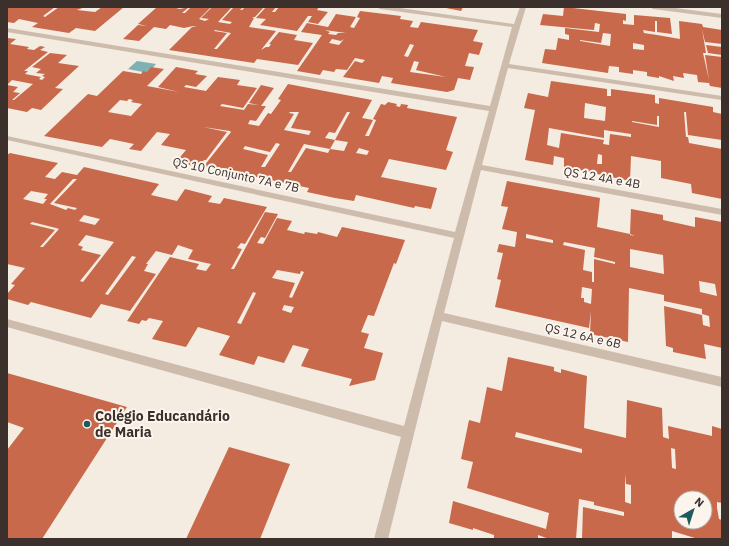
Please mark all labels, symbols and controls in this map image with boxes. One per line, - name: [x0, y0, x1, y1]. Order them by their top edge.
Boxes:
- street label: QS 10 Conjunto 7A e 7B: [171, 154, 301, 195]
- street label: QS 12 4A e 4B: [563, 163, 642, 192]
- street label: QS 12 6A e 6B: [544, 319, 623, 352]
- place label: Colégio Educandário de Maria: [95, 407, 230, 441]
- marker: Colégio Educandário de Maria: [82, 419, 92, 429]
- north arrow: [673, 490, 713, 530]
- text: N: [692, 494, 707, 510]

